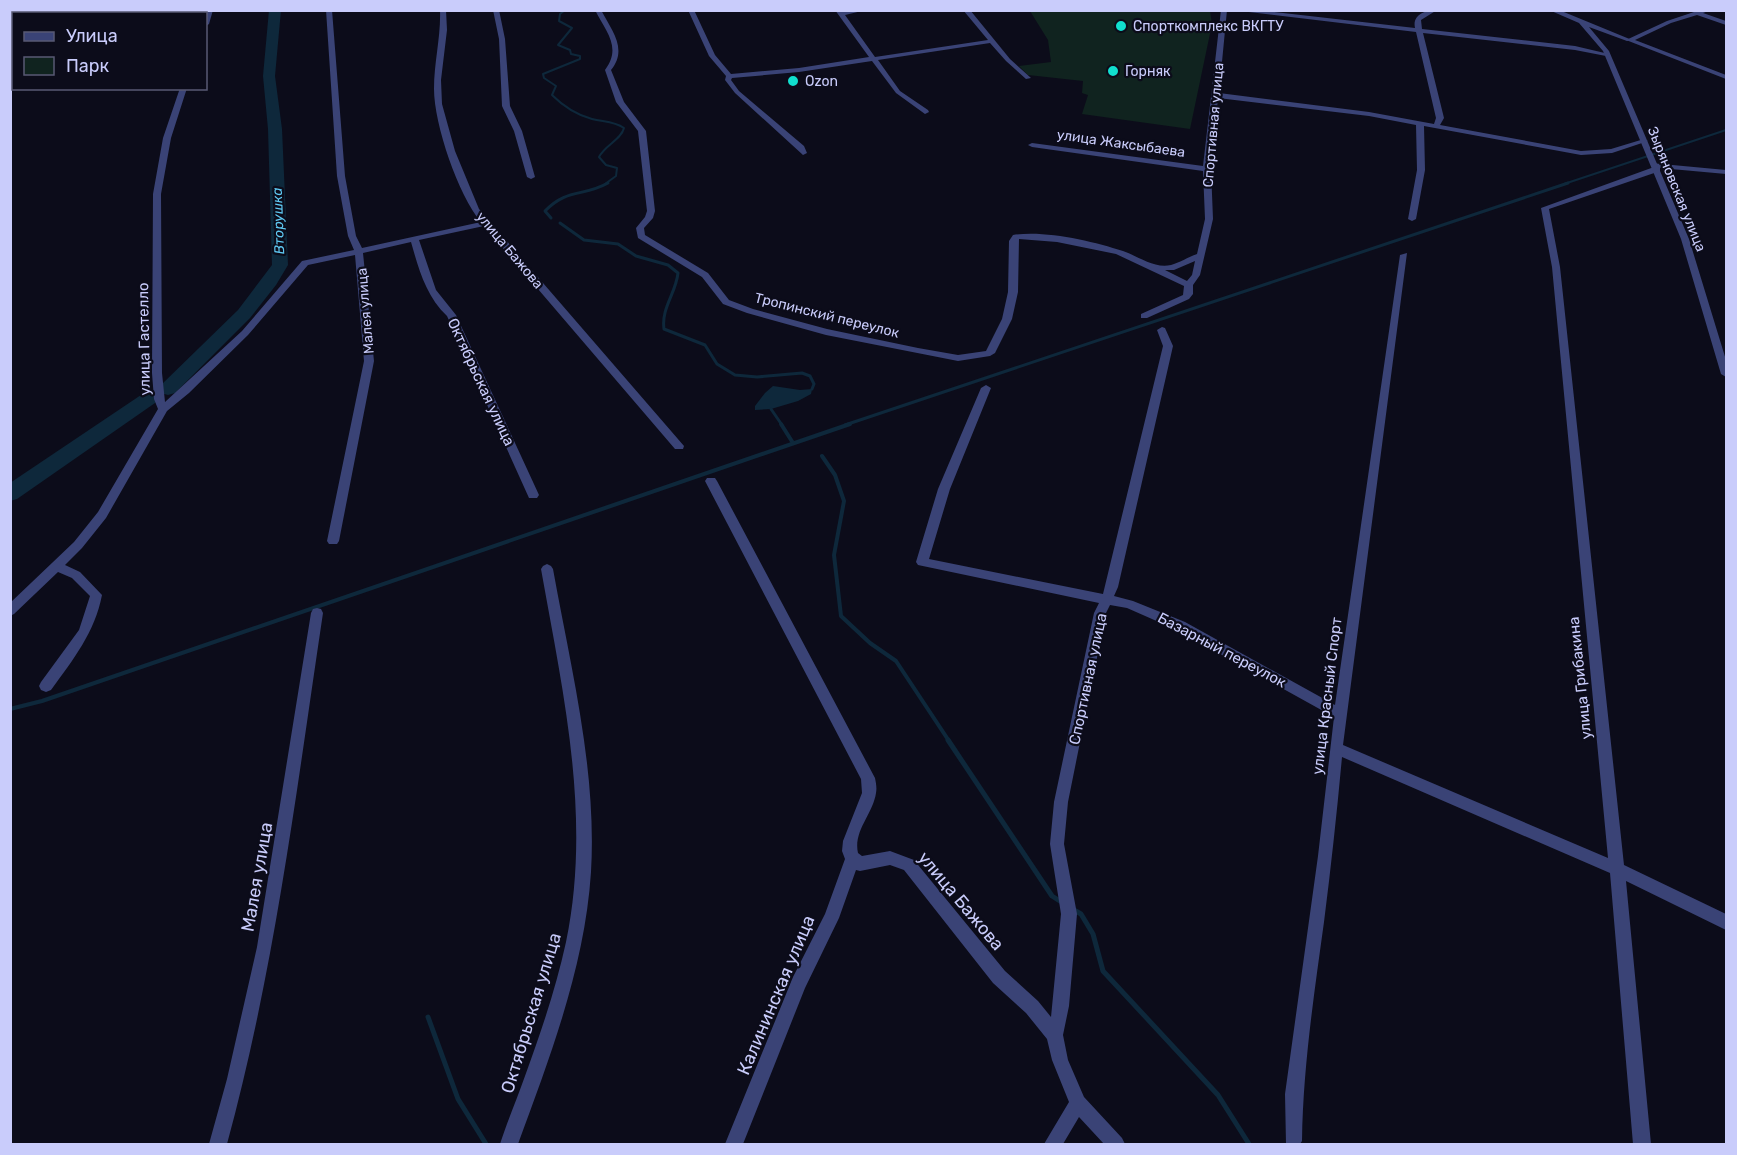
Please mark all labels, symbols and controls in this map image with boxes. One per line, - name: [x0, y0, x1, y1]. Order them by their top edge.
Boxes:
- legend: [12, 12, 207, 90]
- place label: Спорткомплекс ВКГТУ: [1133, 18, 1284, 35]
- marker: Спорткомплекс ВКГТУ: [1114, 19, 1128, 33]
- text: Улица: [66, 25, 118, 47]
- text: Парк: [66, 55, 110, 77]
- street label: Спортивная улица: [1200, 62, 1227, 188]
- place label: Горняк: [1125, 63, 1171, 80]
- marker: Горняк: [1106, 64, 1120, 78]
- place label: Ozon: [805, 73, 838, 90]
- marker: Ozon: [786, 74, 800, 88]
- street label: Зыряновская улица: [1644, 124, 1709, 254]
- street label: улица Жаксыбаева: [1056, 126, 1186, 161]
- water label: Вторушка: [269, 187, 288, 255]
- street label: улица Бажова: [473, 208, 547, 292]
- street label: Малея улица: [353, 267, 378, 355]
- street label: улица Гастелло: [134, 282, 154, 396]
- street label: Тропинский переулок: [753, 289, 901, 342]
- street label: Октябрьская улица: [444, 315, 518, 449]
- street label: Базарный переулок: [1155, 609, 1289, 691]
- street label: Спортивная улица: [1065, 612, 1111, 746]
- street label: улица Красный Спорт: [1308, 616, 1346, 776]
- street label: улица Грибакина: [1565, 616, 1595, 740]
- street label: Малея улица: [237, 821, 277, 933]
- street label: улица Бажова: [913, 847, 1009, 955]
- street label: Калининская улица: [732, 912, 820, 1078]
- street label: Октябрьская улица: [496, 930, 566, 1096]

